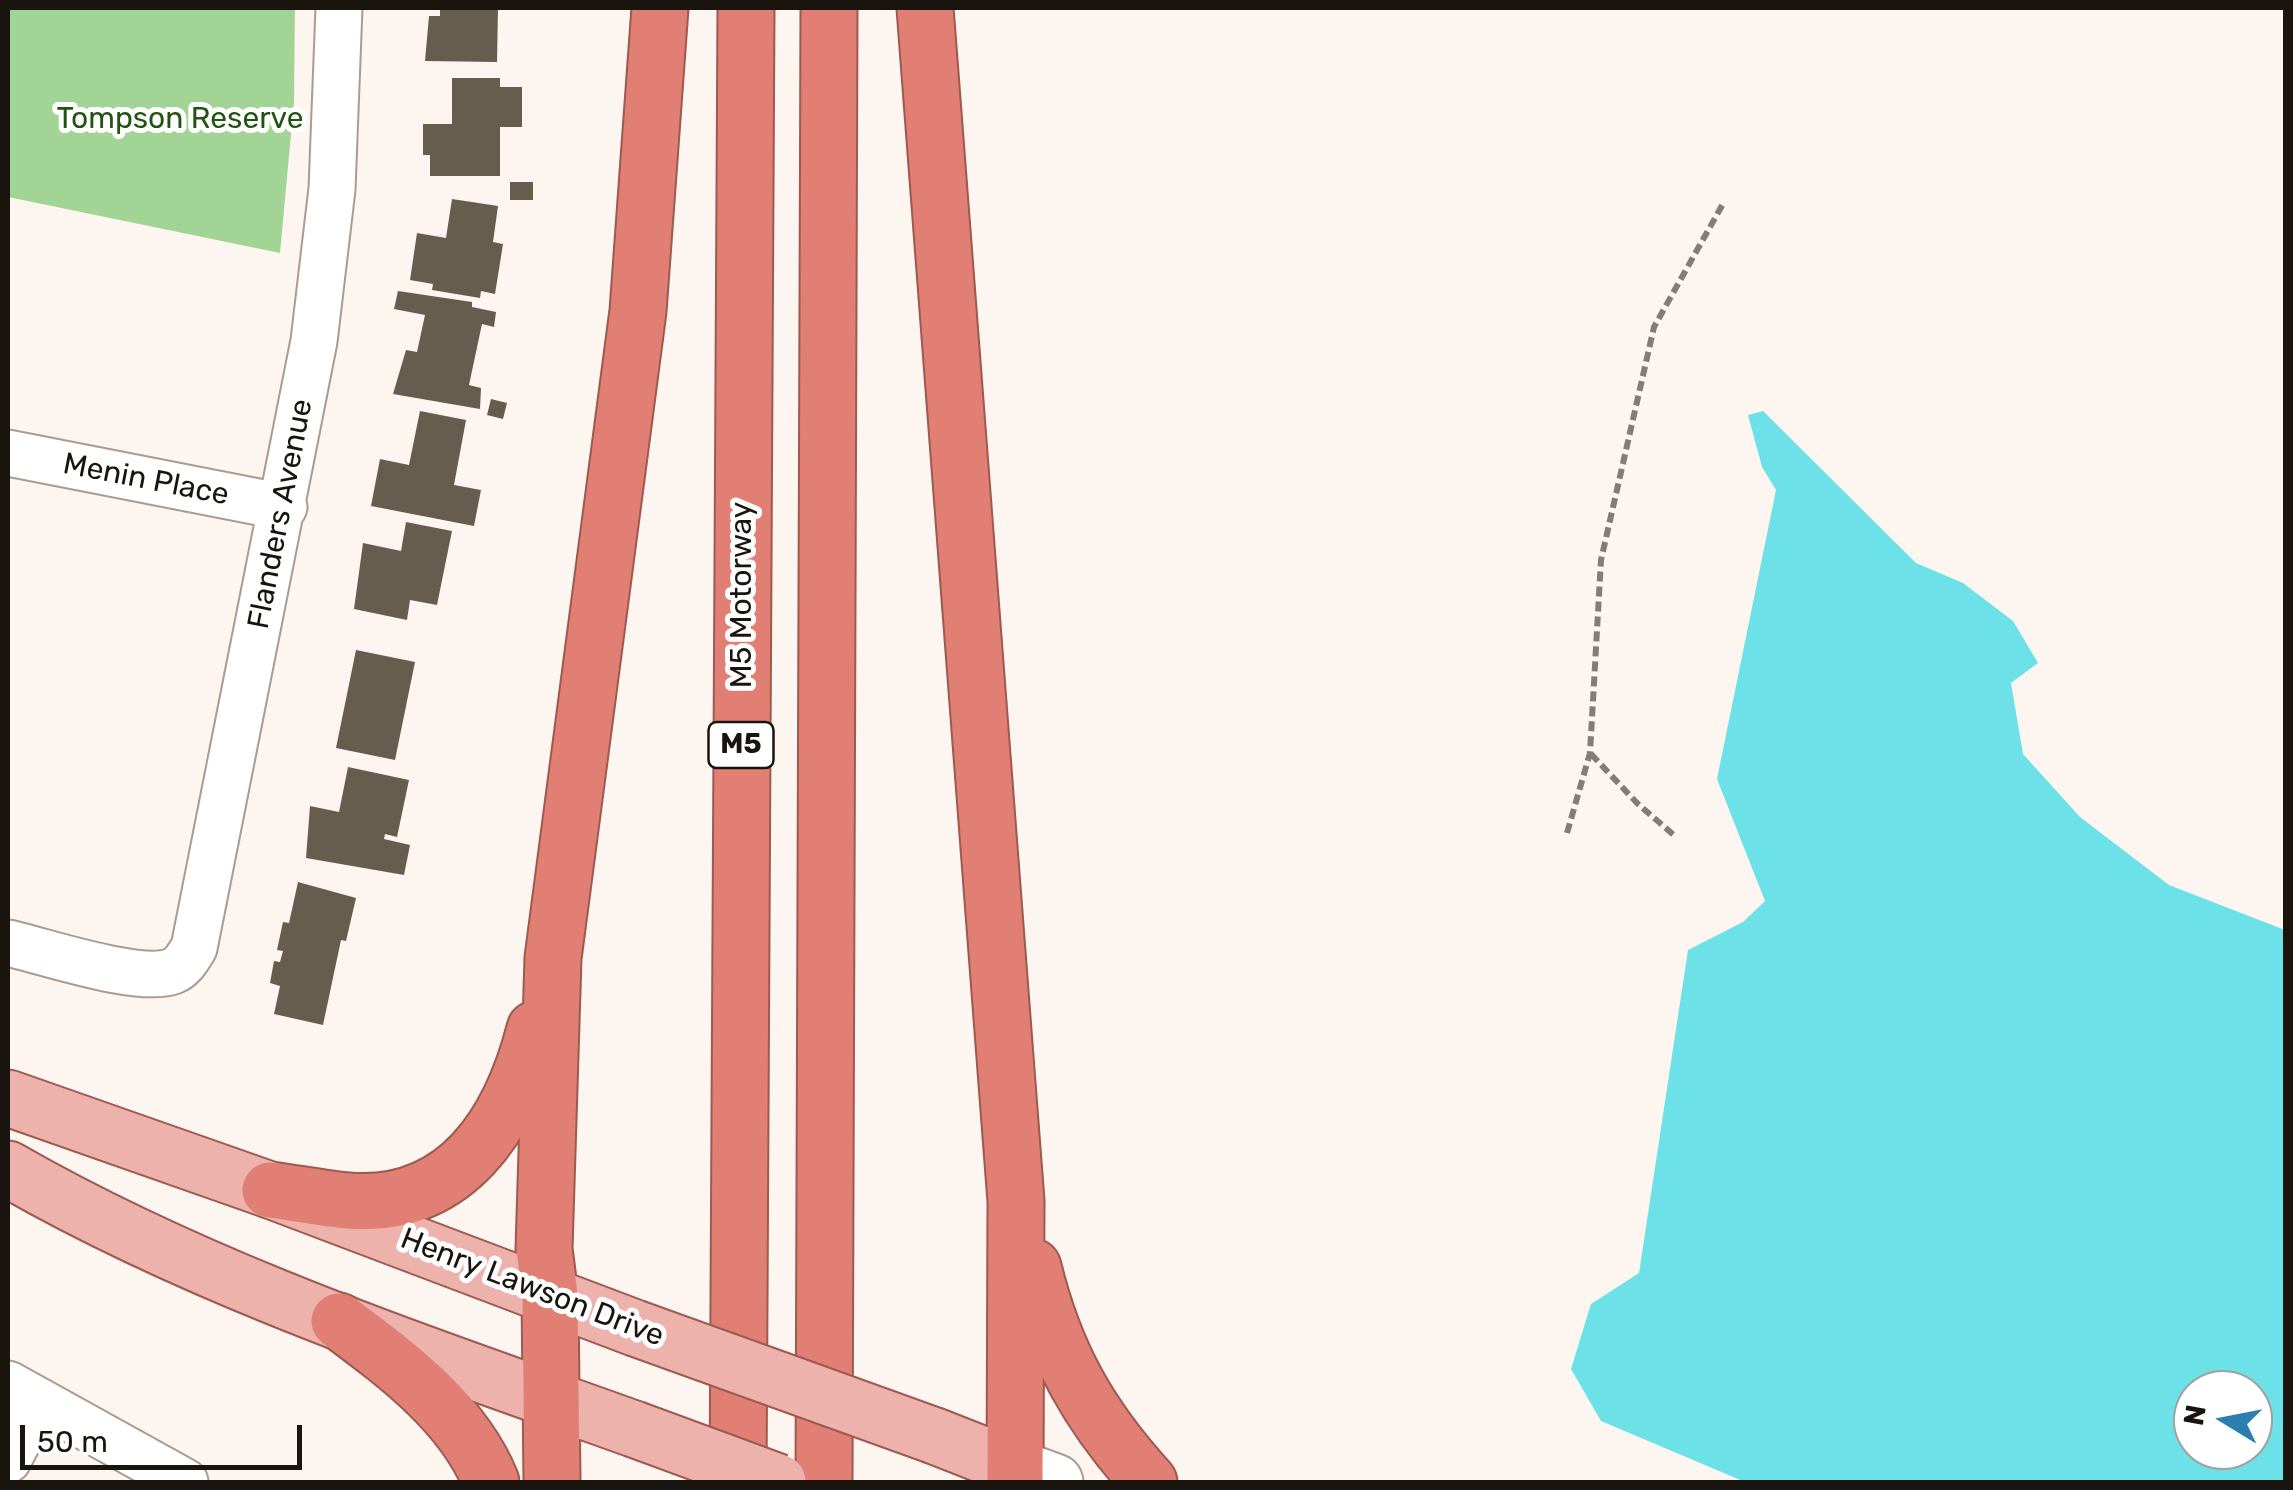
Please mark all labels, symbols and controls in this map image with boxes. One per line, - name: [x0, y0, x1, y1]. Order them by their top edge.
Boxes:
- park label: Tompson Reserve: [57, 101, 303, 137]
- street label: Flanders Avenue: [241, 396, 321, 632]
- street label: Menin Place: [60, 446, 232, 514]
- street label: M5 Motorway: [724, 502, 760, 688]
- road number: M5: [708, 722, 774, 768]
- street label: Henry Lawson Drive: [395, 1221, 669, 1355]
- north arrow: [2173, 1370, 2273, 1470]
- text: N: [2177, 1402, 2213, 1428]
- scale bar: [25, 1405, 308, 1467]
- text: 50 m: [37, 1424, 108, 1460]

